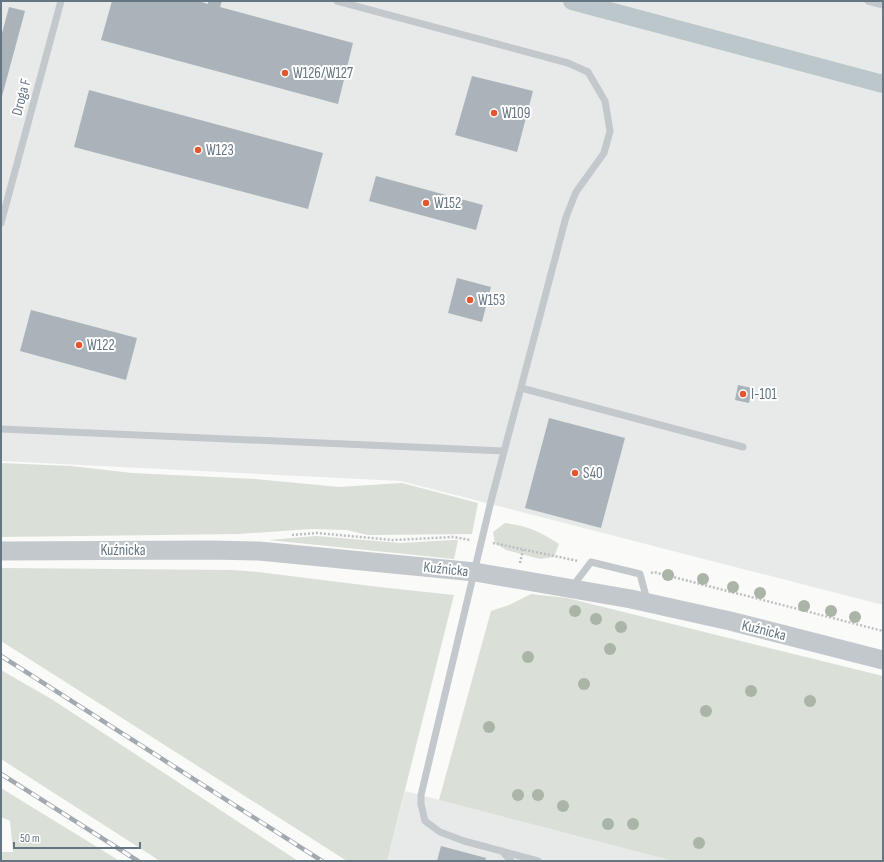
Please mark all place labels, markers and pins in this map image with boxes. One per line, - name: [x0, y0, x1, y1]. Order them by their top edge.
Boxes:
- place label: W126/W127: [293, 64, 353, 83]
- marker: W126/W127: [280, 68, 290, 78]
- place label: W109: [502, 104, 530, 123]
- marker: W109: [489, 108, 499, 118]
- place label: W123: [206, 141, 234, 160]
- marker: W123: [193, 145, 203, 155]
- place label: W152: [434, 194, 461, 213]
- marker: W152: [421, 198, 431, 208]
- place label: W153: [478, 291, 505, 310]
- marker: W153: [465, 295, 475, 305]
- place label: W122: [87, 336, 115, 355]
- marker: W122: [74, 340, 84, 350]
- place label: I-101: [751, 385, 777, 404]
- marker: I-101: [738, 389, 748, 399]
- place label: S40: [583, 464, 603, 483]
- marker: S40: [570, 468, 580, 478]

